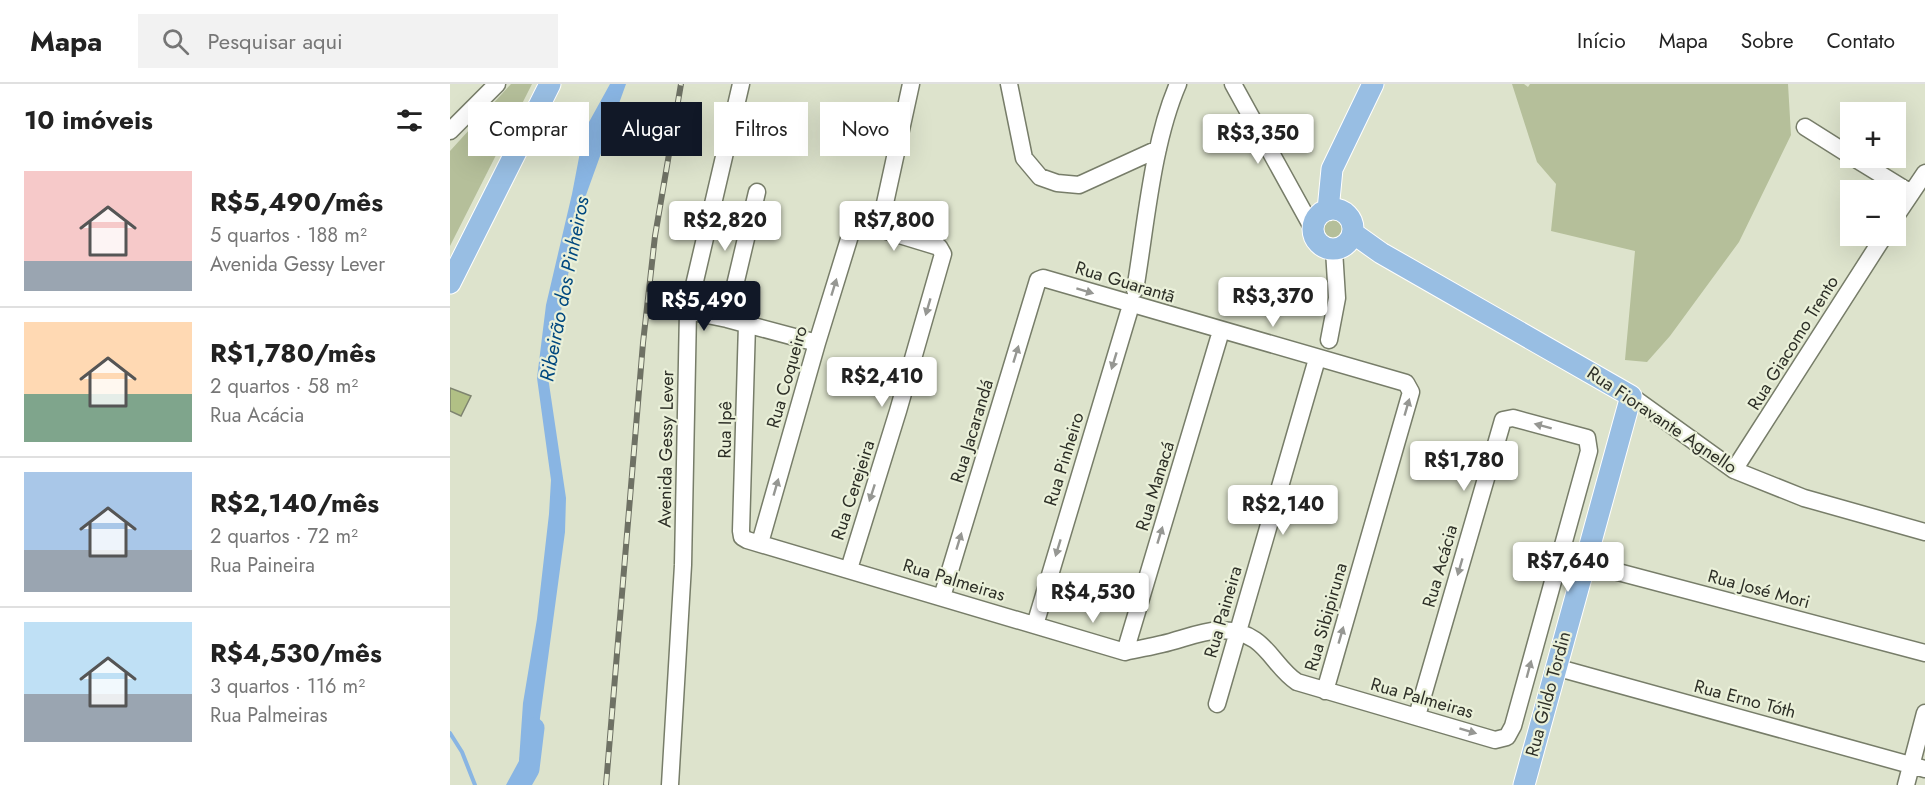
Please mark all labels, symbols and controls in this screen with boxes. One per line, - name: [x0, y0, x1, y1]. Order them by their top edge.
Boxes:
- search box: [138, 14, 558, 68]
- text: Mapa: [30, 21, 102, 62]
- icon: search: [159, 25, 192, 58]
- text: Pesquisar aqui: [207, 25, 343, 57]
- text: Início: [1577, 26, 1626, 56]
- text: Mapa: [1659, 26, 1708, 56]
- text: Sobre: [1741, 26, 1793, 56]
- text: Contato: [1826, 26, 1895, 56]
- text: 10 imóveis: [24, 101, 153, 139]
- chip: Comprar: [468, 102, 589, 156]
- chip: Alugar: [601, 102, 702, 156]
- chip: Filtros: [714, 102, 808, 156]
- chip: Novo: [820, 102, 910, 156]
- map controls: [1840, 102, 1906, 246]
- button: +: [1840, 102, 1906, 168]
- icon: filters: [393, 104, 426, 137]
- pin: R$3,350: [1203, 114, 1313, 165]
- text: R$3,350: [1217, 119, 1299, 148]
- button: −: [1840, 180, 1906, 246]
- text: R$5,490/mês: [210, 183, 383, 221]
- water label: Ribeirão dos Pinheiros: [532, 194, 597, 384]
- icon: home: [72, 195, 144, 267]
- pin: R$2,820: [670, 201, 780, 252]
- pin: R$7,800: [839, 201, 949, 252]
- text: R$2,820: [683, 206, 767, 235]
- text: R$7,800: [854, 206, 934, 235]
- text: 5 quartos · 188 m²: [210, 221, 367, 250]
- text: Avenida Gessy Lever: [210, 250, 385, 279]
- street label: Rua Guarantã: [1072, 255, 1178, 309]
- street label: Rua Giacomo Trento: [1741, 271, 1845, 415]
- pin: R$3,370: [1218, 277, 1328, 328]
- one-way arrow: [830, 278, 839, 296]
- pin: R$5,490: [649, 281, 759, 332]
- text: R$3,370: [1232, 282, 1314, 311]
- text: R$5,490: [661, 286, 747, 315]
- one-way arrow: [1076, 287, 1094, 296]
- one-way arrow: [923, 298, 932, 316]
- street label: Rua Coqueiro: [760, 323, 814, 431]
- text: R$1,780/mês: [210, 334, 376, 372]
- one-way arrow: [1011, 345, 1021, 363]
- icon: home: [72, 346, 144, 418]
- one-way arrow: [1109, 352, 1118, 370]
- pin: R$2,410: [827, 357, 937, 408]
- street label: Rua Fioravante Agnello: [1582, 360, 1742, 480]
- text: R$2,410: [841, 362, 923, 391]
- street label: Avenida Gessy Lever: [652, 369, 680, 528]
- text: 2 quartos · 58 m²: [210, 372, 358, 401]
- street label: Rua Jacarandá: [944, 376, 1000, 486]
- one-way arrow: [1403, 398, 1412, 416]
- text: Rua Acácia: [210, 401, 304, 430]
- street label: Rua Ipê: [711, 401, 739, 459]
- street label: Rua Pinheiro: [1037, 409, 1091, 509]
- one-way arrow: [1534, 421, 1552, 430]
- street label: Rua Cerejeira: [825, 437, 881, 543]
- street label: Rua Manacá: [1129, 438, 1181, 534]
- pin: R$1,780: [1409, 441, 1519, 492]
- text: R$1,780: [1424, 446, 1504, 475]
- one-way arrow: [772, 478, 781, 496]
- text: R$2,140/mês: [210, 484, 379, 522]
- one-way arrow: [867, 484, 877, 502]
- pin: R$2,140: [1228, 485, 1338, 536]
- text: R$2,140: [1242, 490, 1324, 519]
- icon: home: [72, 496, 144, 568]
- text: 2 quartos · 72 m²: [210, 522, 358, 551]
- street label: Rua Acácia: [1416, 522, 1464, 610]
- one-way arrow: [1156, 526, 1165, 544]
- one-way arrow: [955, 532, 964, 550]
- one-way arrow: [1053, 539, 1062, 557]
- pin: R$7,640: [1513, 542, 1623, 593]
- text: R$7,640: [1527, 547, 1609, 576]
- text: Rua Paineira: [210, 551, 315, 580]
- street label: Rua Palmeiras: [900, 552, 1008, 608]
- one-way arrow: [1455, 558, 1464, 576]
- street label: Rua Sibipiruna: [1298, 560, 1354, 674]
- street label: Rua Paineira: [1197, 563, 1249, 661]
- street label: Rua José Mori: [1705, 563, 1813, 615]
- pin: R$4,530: [1038, 573, 1148, 624]
- text: R$4,530: [1051, 578, 1135, 607]
- one-way arrow: [1337, 626, 1347, 644]
- street label: Rua Gildo Tordin: [1519, 628, 1577, 760]
- text: R$4,530/mês: [210, 634, 382, 672]
- icon: home: [72, 646, 144, 718]
- one-way arrow: [1525, 660, 1534, 678]
- street label: Rua Palmeiras: [1368, 671, 1476, 725]
- text: 3 quartos · 116 m²: [210, 672, 365, 701]
- street label: Rua Erno Tóth: [1691, 673, 1799, 725]
- text: Rua Palmeiras: [210, 701, 328, 730]
- one-way arrow: [1459, 727, 1477, 736]

